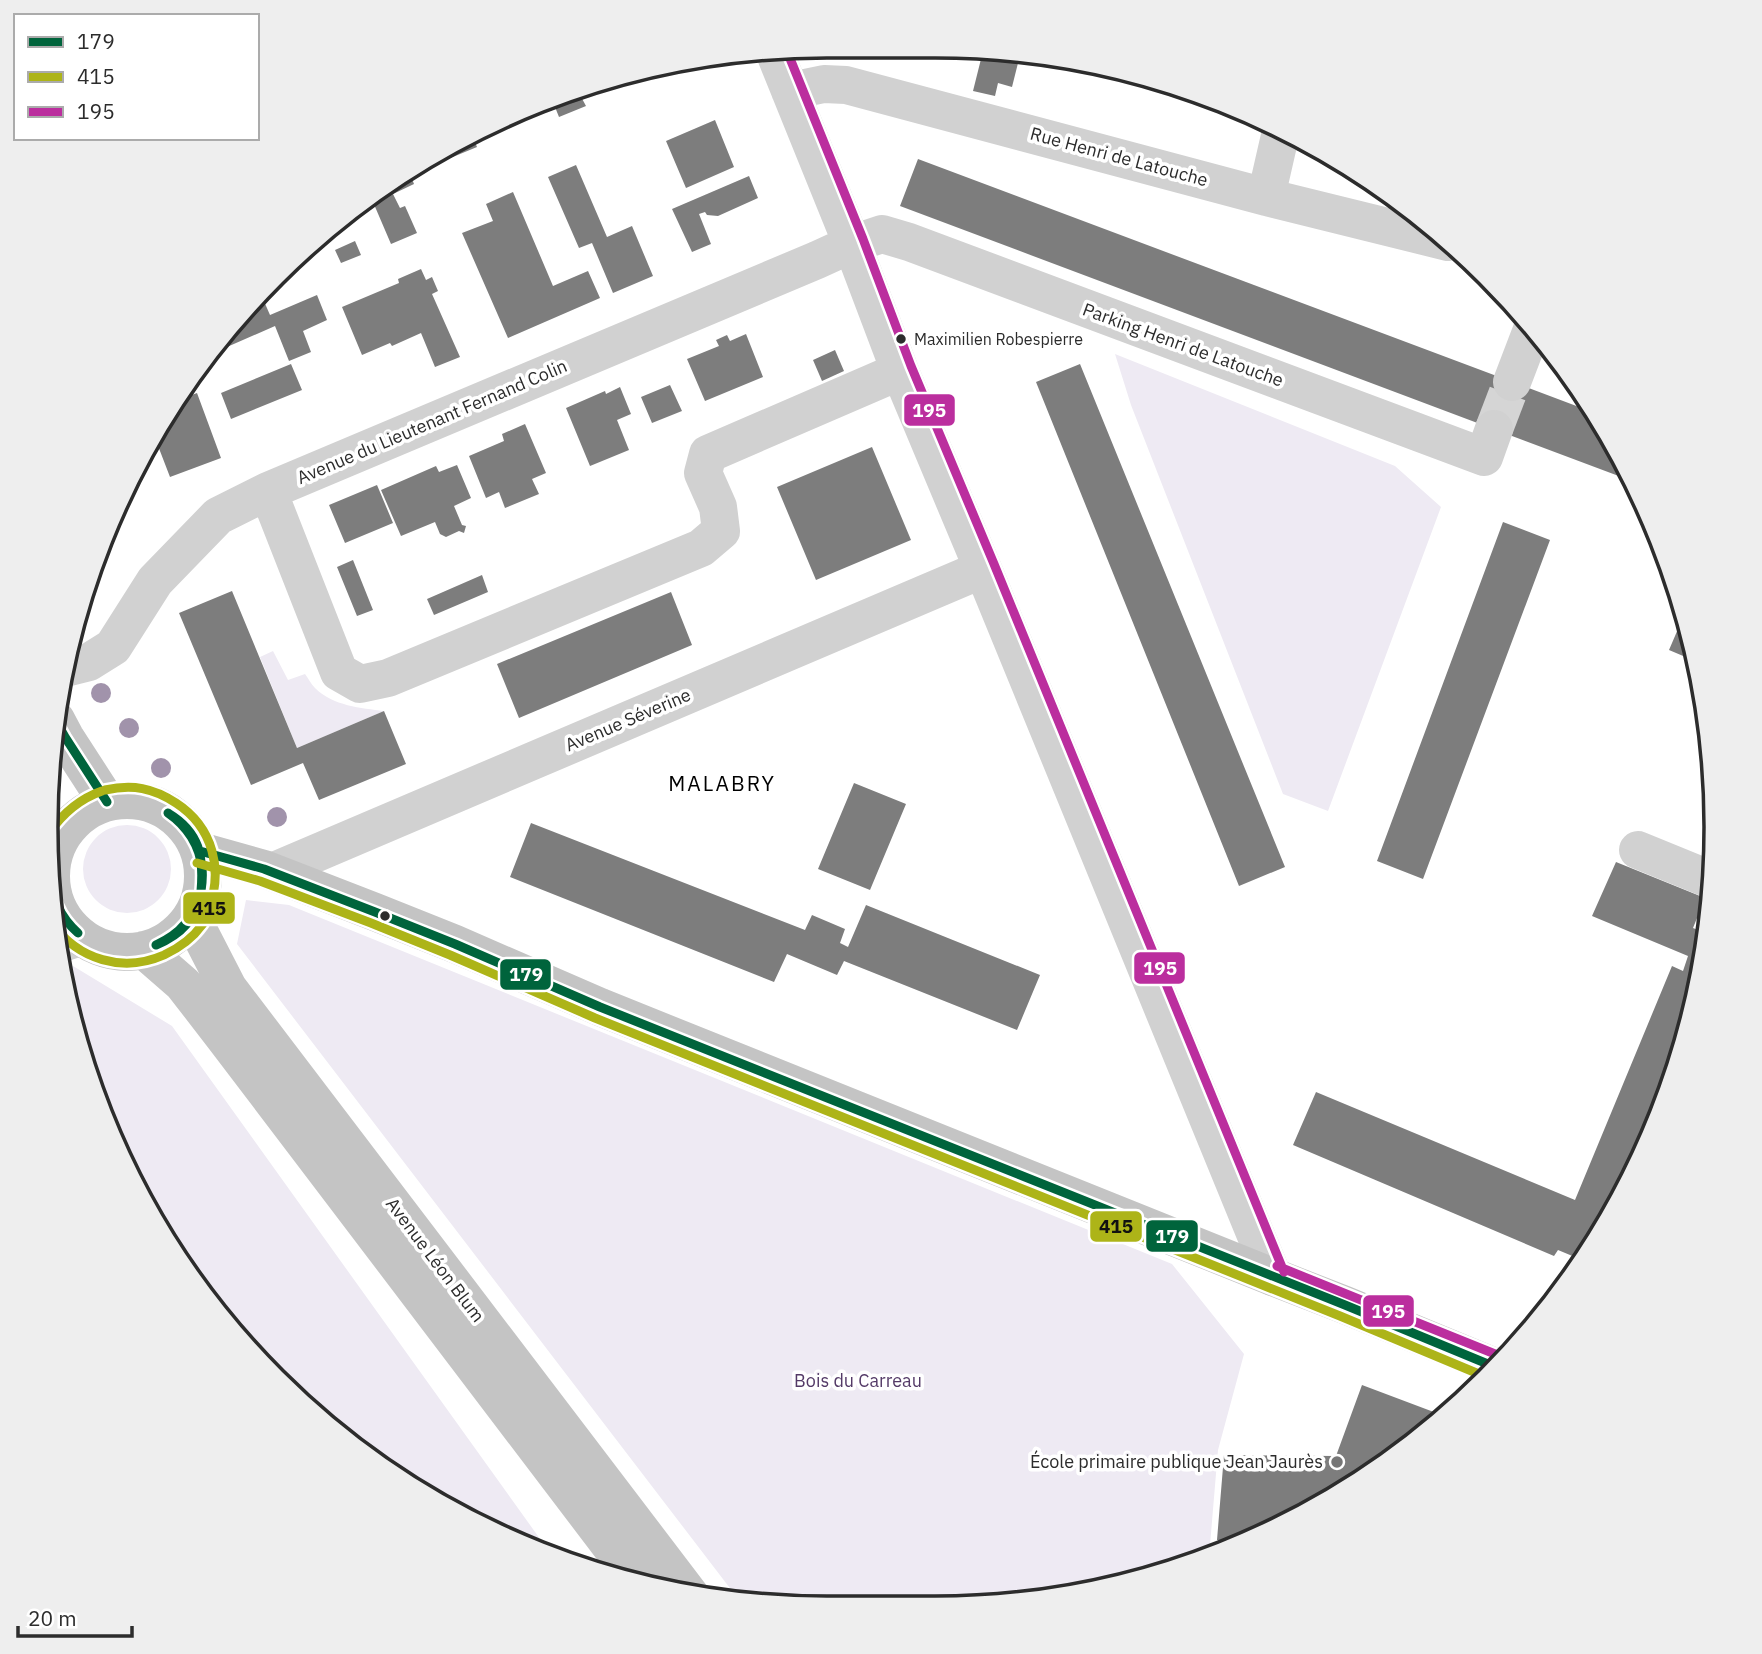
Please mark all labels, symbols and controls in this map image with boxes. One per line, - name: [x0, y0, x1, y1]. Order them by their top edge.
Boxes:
- legend: [14, 14, 259, 140]
- text: 179: [77, 27, 115, 55]
- text: 415: [77, 62, 115, 90]
- text: 195: [77, 97, 115, 125]
- street label: Rue Henri de Latouche: [1028, 122, 1211, 191]
- street label: Parking Henri de Latouche: [1080, 297, 1287, 392]
- place label: Maximilien Robespierre: [914, 329, 1083, 349]
- marker: Maximilien Robespierre: [894, 332, 908, 346]
- street label: Avenue du Lieutenant Fernand Colin: [293, 354, 570, 489]
- line badge: 195: [903, 393, 956, 427]
- text: 195: [912, 398, 946, 422]
- street label: Avenue Séverine: [561, 683, 694, 756]
- district label: MALABRY: [668, 769, 776, 797]
- line badge: 415: [182, 891, 236, 925]
- text: 415: [192, 896, 226, 920]
- unlabelled marker: [378, 909, 392, 923]
- line badge: 195: [1133, 951, 1186, 985]
- text: 195: [1143, 956, 1177, 980]
- line badge: 179: [499, 958, 552, 991]
- text: 179: [509, 962, 543, 986]
- street label: Avenue Léon Blum: [381, 1193, 490, 1327]
- line badge: 415: [1089, 1210, 1143, 1243]
- text: 415: [1099, 1214, 1133, 1238]
- line badge: 179: [1145, 1219, 1199, 1253]
- text: 179: [1155, 1224, 1189, 1248]
- line badge: 195: [1362, 1294, 1415, 1328]
- text: 195: [1371, 1299, 1405, 1323]
- park label: Bois du Carreau: [794, 1369, 922, 1392]
- place label: École primaire publique Jean Jaurès: [1030, 1450, 1323, 1473]
- marker: École primaire publique Jean Jaurès: [1329, 1454, 1345, 1470]
- scale bar: [18, 1594, 131, 1638]
- text: 20 m: [28, 1604, 77, 1632]

